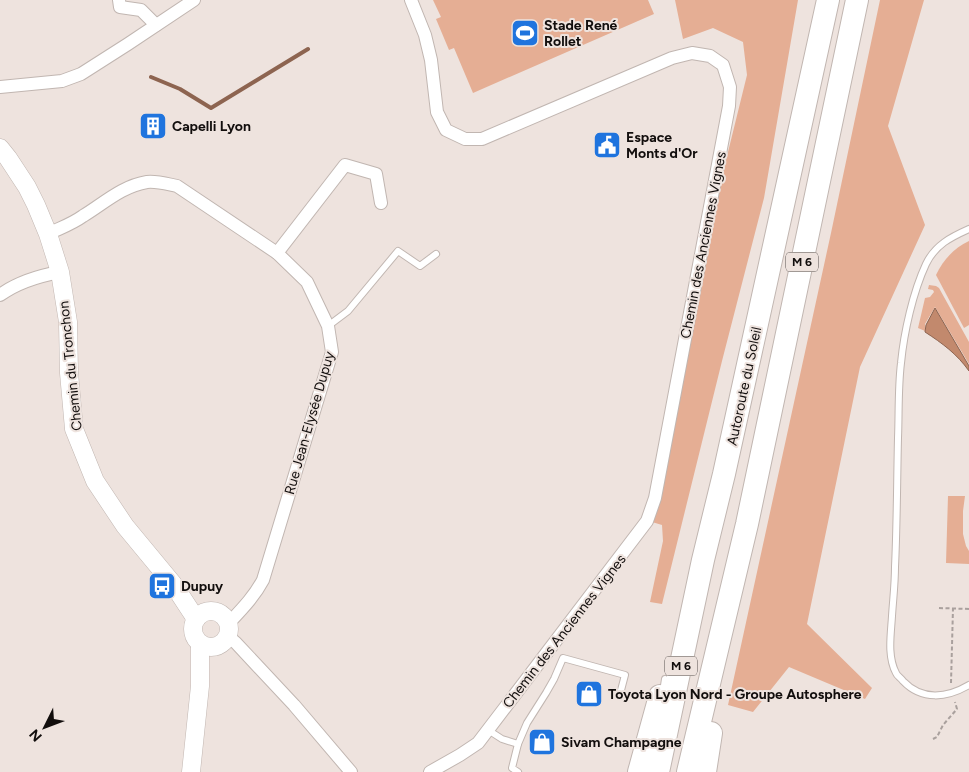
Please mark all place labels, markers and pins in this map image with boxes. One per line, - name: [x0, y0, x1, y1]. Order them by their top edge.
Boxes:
- place label: Stade René Rollet: [544, 17, 618, 50]
- sports icon: Stade René Rollet: [510, 18, 540, 48]
- building icon: Capelli Lyon: [138, 111, 168, 141]
- place label: Capelli Lyon: [172, 118, 251, 135]
- place label: Espace Monts d'Or: [626, 129, 698, 162]
- public building icon: Espace Monts d'Or: [592, 130, 622, 160]
- bus stop icon: Dupuy: [147, 571, 177, 601]
- place label: Dupuy: [181, 578, 224, 595]
- shop icon: Toyota Lyon Nord - Groupe Autosphere: [574, 679, 604, 709]
- place label: Toyota Lyon Nord - Groupe Autosphere: [608, 686, 862, 703]
- shop icon: Sivam Champagne: [527, 727, 557, 757]
- place label: Sivam Champagne: [561, 734, 682, 751]

